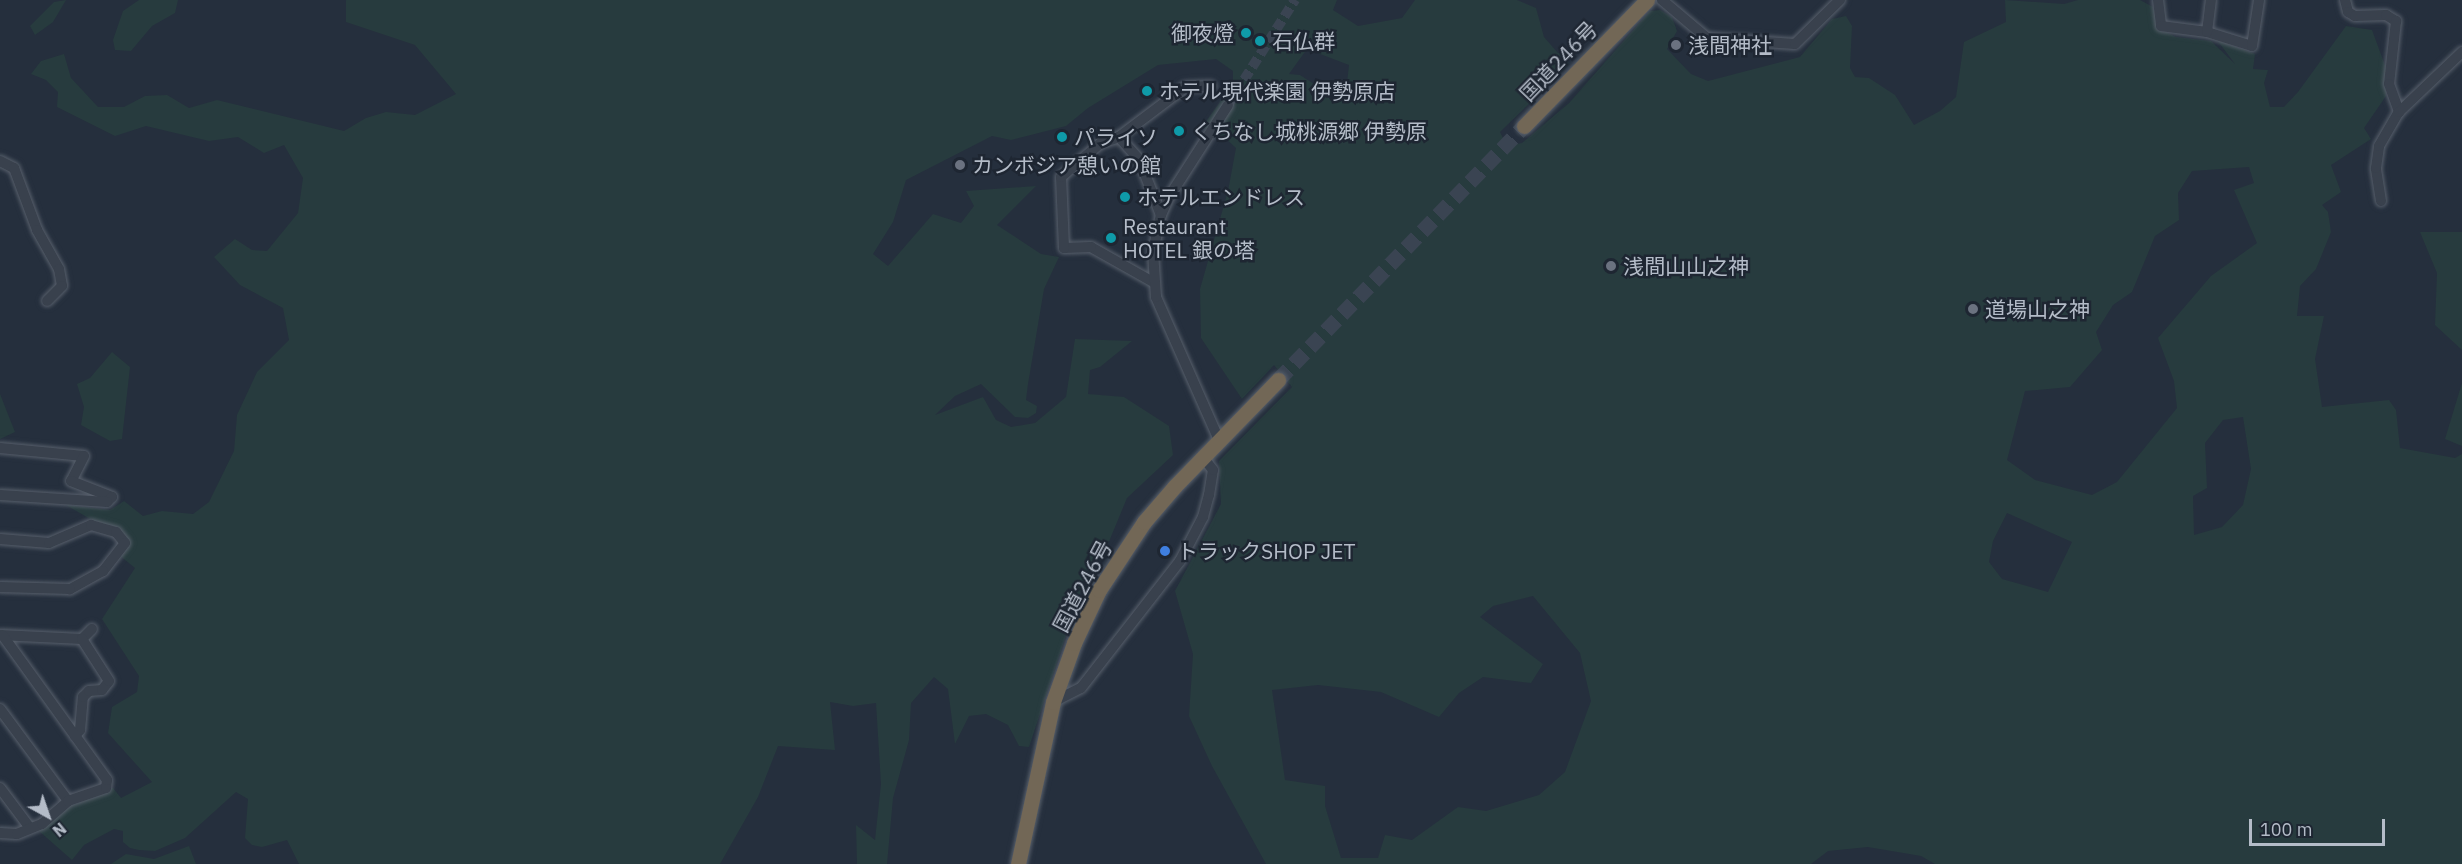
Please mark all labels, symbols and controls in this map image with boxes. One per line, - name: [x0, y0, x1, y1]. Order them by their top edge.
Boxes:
- street label: 国道246号: [1514, 16, 1602, 106]
- place label: 御夜燈: [1171, 20, 1234, 46]
- marker: 御夜燈: [1239, 26, 1253, 40]
- place label: 石仏群: [1272, 28, 1335, 54]
- place label: 浅間神社: [1688, 32, 1772, 58]
- marker: 石仏群: [1253, 34, 1267, 48]
- marker: 浅間神社: [1669, 38, 1683, 52]
- place label: ホテル現代楽園 伊勢原店: [1159, 78, 1395, 104]
- marker: ホテル現代楽園 伊勢原店: [1140, 84, 1154, 98]
- place label: くちなし城桃源郷 伊勢原: [1191, 118, 1427, 144]
- place label: パライソ: [1074, 124, 1158, 150]
- marker: くちなし城桃源郷 伊勢原: [1172, 124, 1186, 138]
- marker: パライソ: [1055, 130, 1069, 144]
- place label: カンボジア憩いの館: [972, 152, 1161, 178]
- marker: カンボジア憩いの館: [953, 158, 967, 172]
- place label: ホテルエンドレス: [1137, 184, 1305, 210]
- marker: ホテルエンドレス: [1118, 190, 1132, 204]
- place label: Restaurant HOTEL 銀の塔: [1123, 213, 1255, 263]
- marker: Restaurant HOTEL 銀の塔: [1104, 231, 1118, 245]
- place label: 浅間山山之神: [1623, 253, 1749, 279]
- marker: 浅間山山之神: [1604, 259, 1618, 273]
- place label: 道場山之神: [1985, 296, 2090, 322]
- marker: 道場山之神: [1966, 302, 1980, 316]
- street label: 国道246号: [1047, 536, 1117, 636]
- place label: トラックSHOP JET: [1177, 538, 1356, 564]
- marker: トラックSHOP JET: [1158, 544, 1172, 558]
- north arrow: [18, 786, 78, 846]
- scale bar: [2252, 807, 2388, 845]
- text: N: [49, 818, 70, 841]
- text: 100 m: [2260, 818, 2312, 841]

